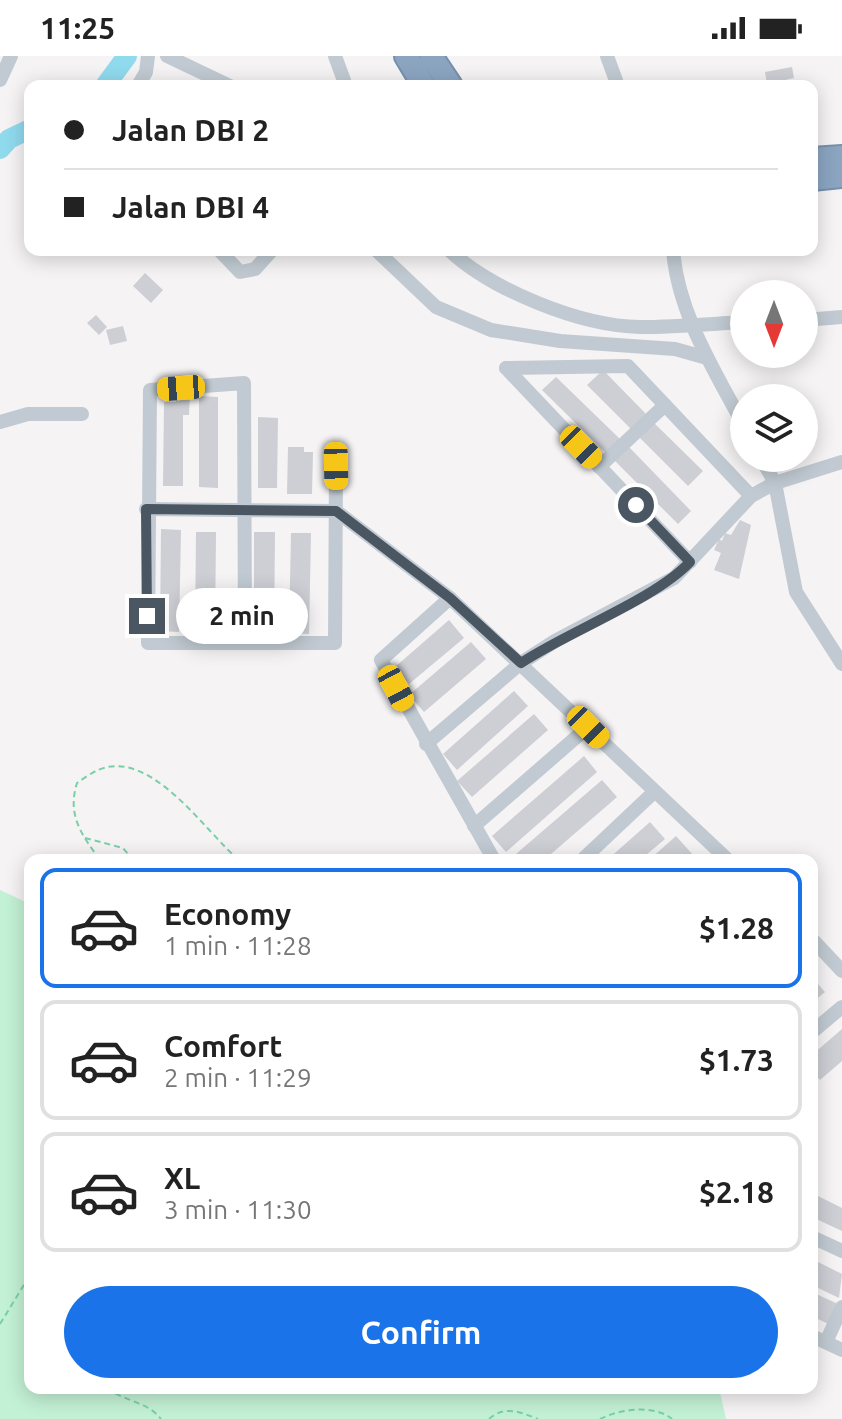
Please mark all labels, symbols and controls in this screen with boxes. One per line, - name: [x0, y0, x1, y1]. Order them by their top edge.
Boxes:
- text: 11:25: [40, 11, 115, 45]
- text: Jalan DBI 2: [112, 113, 269, 147]
- text: Jalan DBI 4: [112, 190, 269, 224]
- north arrow: [730, 280, 818, 368]
- map controls: [730, 280, 818, 472]
- car: [156, 374, 206, 402]
- button: layers: [730, 384, 818, 472]
- car: [556, 421, 606, 473]
- car: [324, 442, 348, 490]
- route start: [618, 487, 654, 523]
- callout: 2 min: [175, 588, 307, 644]
- route end: [129, 598, 165, 634]
- text: 2 min: [209, 601, 275, 630]
- car: [374, 661, 418, 715]
- car: [563, 702, 613, 752]
- icon: car: [68, 892, 140, 964]
- text: Economy: [164, 897, 291, 931]
- text: $1.28: [699, 911, 774, 945]
- text: 1 min · 11:28: [164, 931, 312, 960]
- icon: car: [68, 1024, 140, 1096]
- text: Comfort: [164, 1029, 282, 1063]
- text: $1.73: [699, 1043, 774, 1077]
- text: 2 min · 11:29: [164, 1063, 312, 1092]
- icon: car: [68, 1156, 140, 1228]
- text: XL: [164, 1161, 200, 1195]
- text: $2.18: [699, 1175, 774, 1209]
- text: 3 min · 11:30: [164, 1195, 312, 1224]
- button: Confirm: [64, 1286, 778, 1378]

